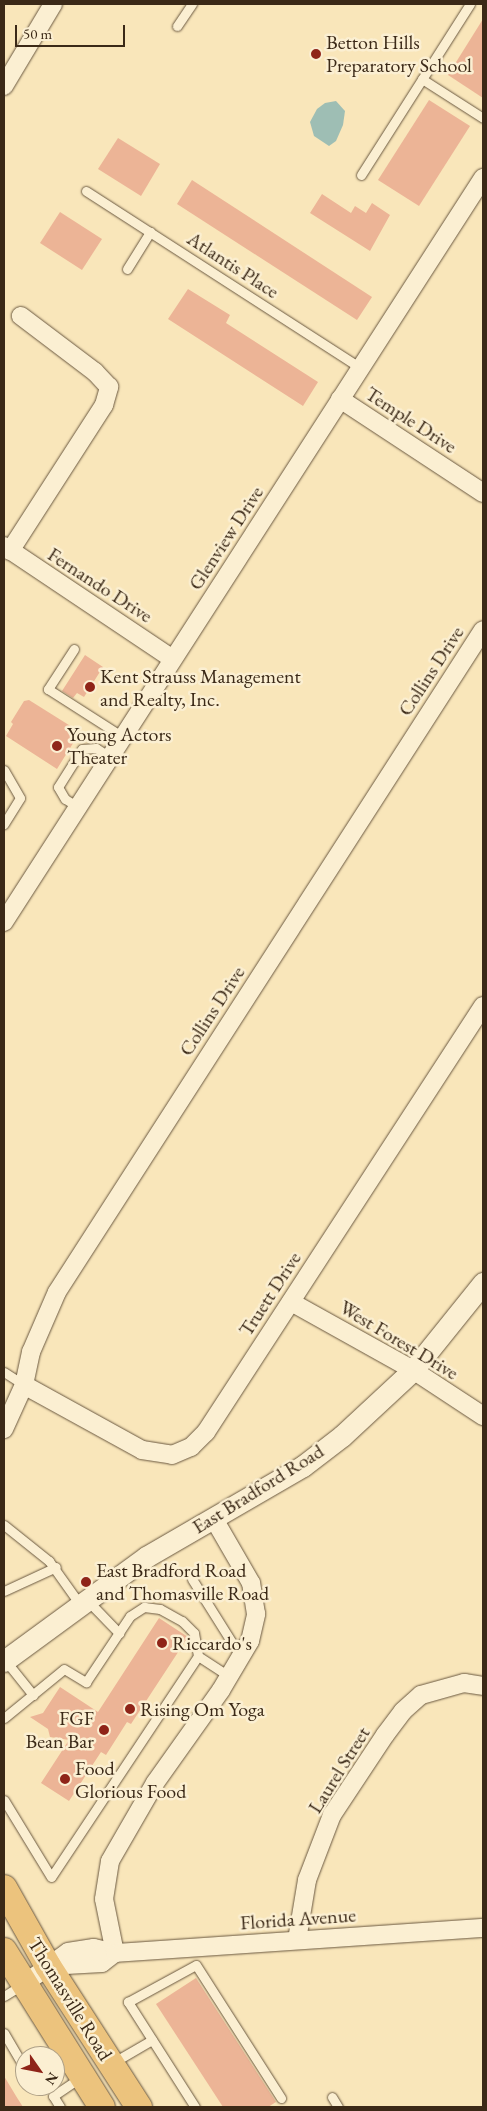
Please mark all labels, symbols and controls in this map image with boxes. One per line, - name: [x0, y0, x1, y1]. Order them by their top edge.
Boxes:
- scale bar: [18, 15, 128, 47]
- text: 50 m: [23, 24, 52, 43]
- place label: Betton Hills Preparatory School: [326, 30, 472, 77]
- marker: Betton Hills Preparatory School: [310, 48, 322, 60]
- street label: Atlantis Place: [183, 226, 283, 304]
- street label: Temple Drive: [361, 382, 461, 458]
- street label: Glenview Drive: [183, 482, 269, 594]
- street label: Fernando Drive: [43, 542, 157, 628]
- street label: Collins Drive: [393, 622, 469, 720]
- place label: Kent Strauss Management and Realty, Inc.: [100, 664, 301, 711]
- marker: Kent Strauss Management and Realty, Inc.: [84, 681, 96, 693]
- place label: Young Actors Theater: [67, 722, 172, 769]
- marker: Young Actors Theater: [51, 740, 63, 752]
- street label: Collins Drive: [174, 962, 250, 1060]
- street label: Truett Drive: [234, 1247, 306, 1341]
- street label: West Forest Drive: [335, 1295, 463, 1385]
- street label: East Bradford Road: [188, 1439, 328, 1539]
- place label: East Bradford Road and Thomasville Road: [96, 1558, 269, 1605]
- marker: East Bradford Road and Thomasville Road: [80, 1576, 92, 1588]
- place label: Riccardo's: [172, 1631, 252, 1655]
- marker: Riccardo's: [156, 1637, 168, 1649]
- place label: Rising Om Yoga: [140, 1697, 265, 1721]
- marker: Rising Om Yoga: [124, 1703, 136, 1715]
- place label: FGF Bean Bar: [26, 1706, 94, 1753]
- street label: Laurel Street: [303, 1722, 375, 1818]
- marker: FGF Bean Bar: [98, 1724, 110, 1736]
- place label: Food Glorious Food: [75, 1756, 186, 1803]
- marker: Food Glorious Food: [59, 1773, 71, 1785]
- street label: Florida Avenue: [239, 1903, 357, 1935]
- street label: Thomasville Road: [23, 1933, 117, 2065]
- north arrow: [15, 2046, 65, 2096]
- text: N: [41, 2069, 62, 2088]

